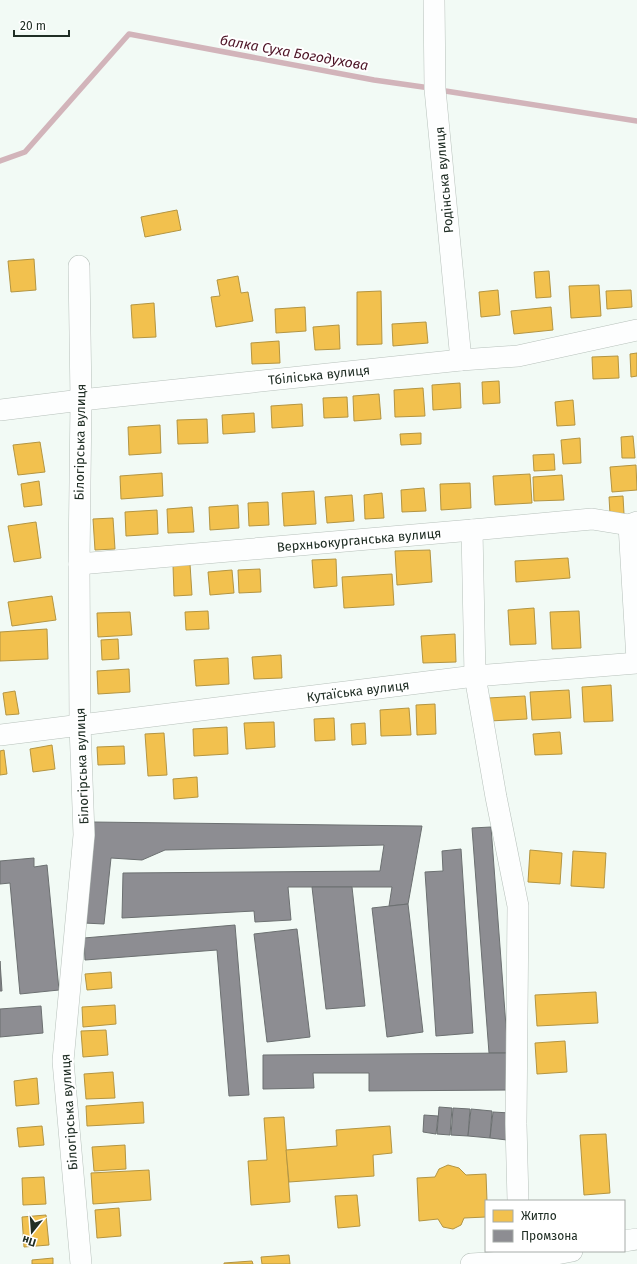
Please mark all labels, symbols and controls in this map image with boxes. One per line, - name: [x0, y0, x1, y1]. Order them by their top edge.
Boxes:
- scale bar: [14, 12, 69, 38]
- text: 20 m: [20, 19, 46, 33]
- water label: балка Суха Богодухова: [218, 32, 370, 74]
- street label: Родінська вулиця: [432, 126, 456, 234]
- street label: Тбіліська вулиця: [267, 362, 371, 388]
- street label: Білогірська вулиця: [71, 384, 89, 500]
- street label: Верхньокурганська вулиця: [276, 525, 442, 555]
- street label: Кутаїська вулиця: [306, 677, 410, 705]
- street label: Білогірська вулиця: [72, 707, 92, 825]
- street label: Білогірська вулиця: [57, 1053, 81, 1171]
- legend: [485, 1200, 625, 1252]
- text: Житло: [521, 1209, 557, 1223]
- north arrow: [12, 1212, 52, 1252]
- text: Промзона: [521, 1229, 578, 1243]
- text: Пн: [21, 1233, 38, 1249]

